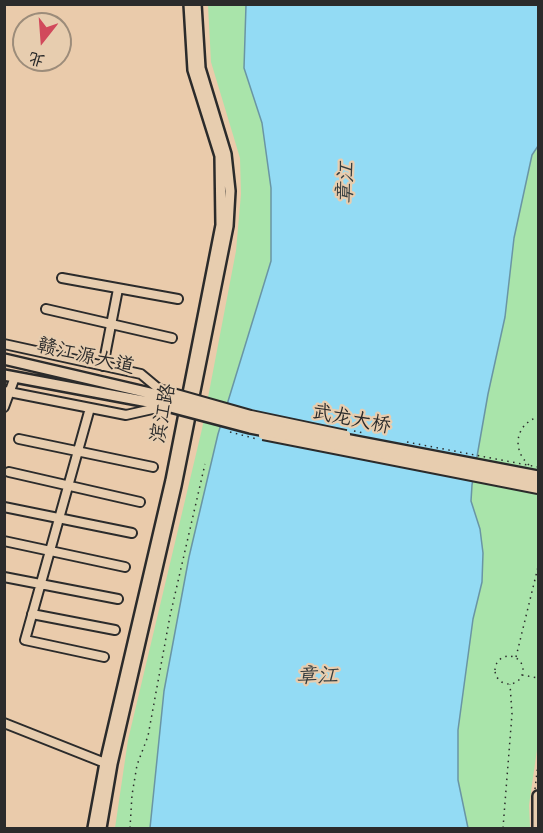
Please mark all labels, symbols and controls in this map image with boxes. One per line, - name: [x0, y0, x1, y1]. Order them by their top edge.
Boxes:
- north arrow: [12, 12, 72, 72]
- text: 北: [26, 44, 48, 71]
- water label: 章江: [335, 161, 363, 205]
- street label: 赣江源大道: [34, 336, 136, 382]
- street label: 滨江路: [148, 382, 184, 446]
- street label: 武龙大桥: [309, 403, 393, 441]
- water label: 章江: [296, 666, 338, 692]

